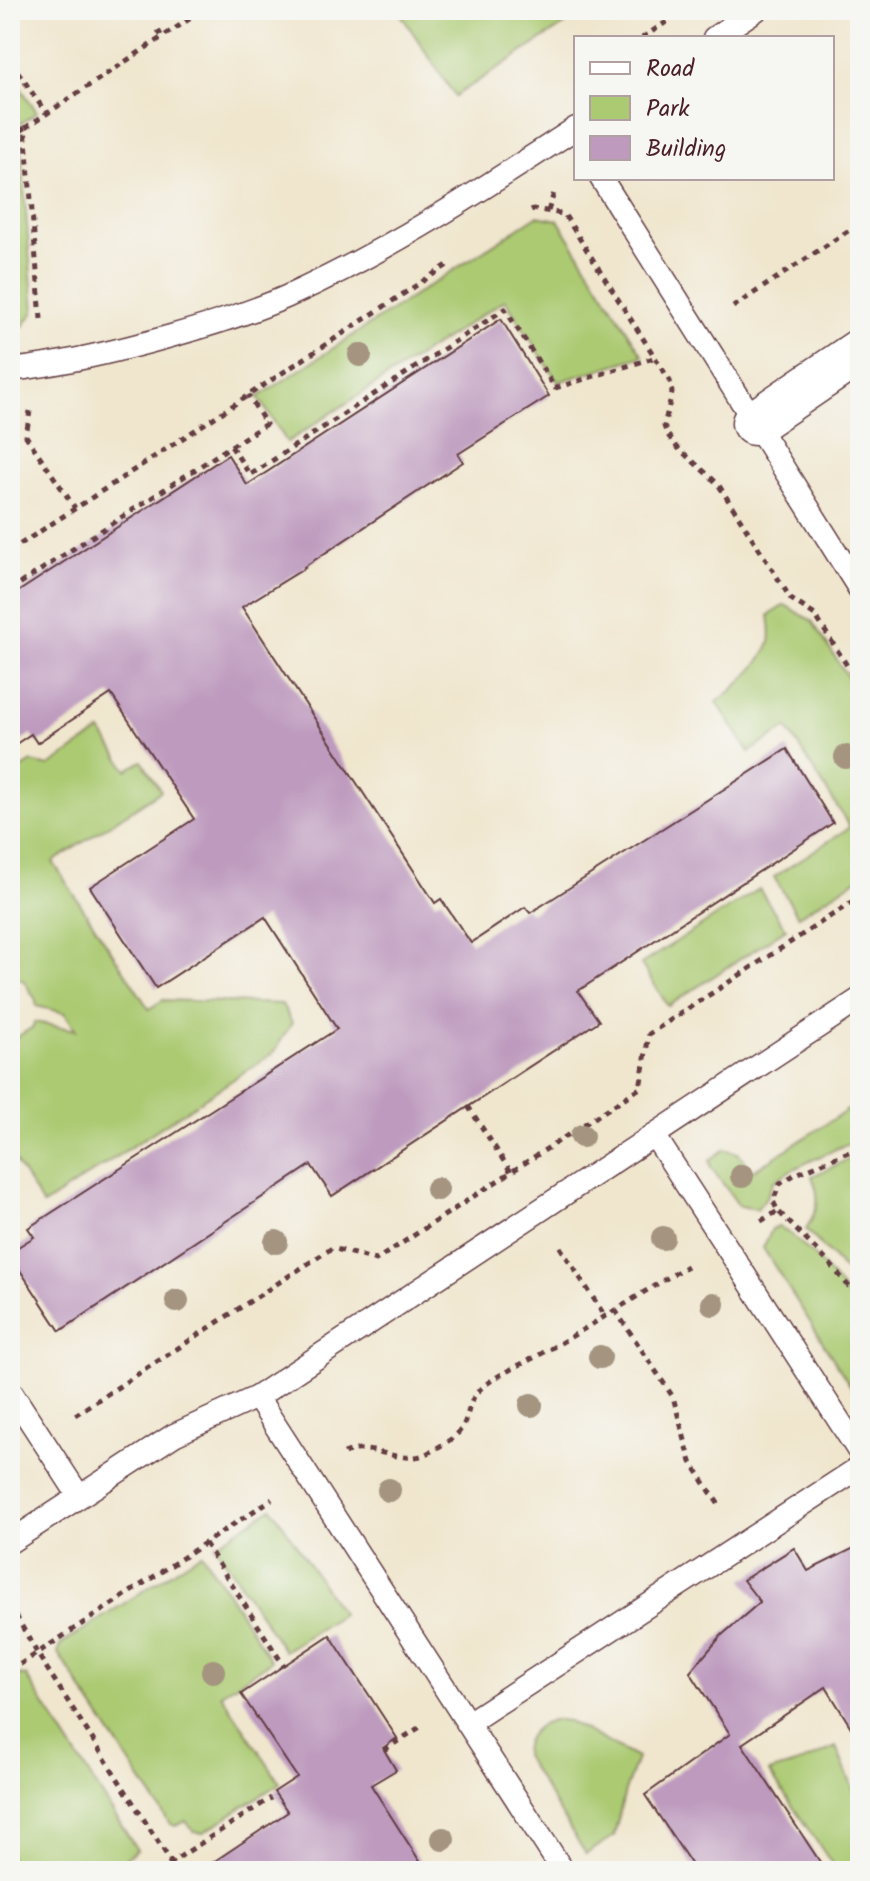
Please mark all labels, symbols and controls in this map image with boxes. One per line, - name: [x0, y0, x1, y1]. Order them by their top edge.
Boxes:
- legend: [574, 36, 834, 180]
- text: Road: [646, 50, 695, 89]
- text: Park: [646, 90, 690, 129]
- text: Building: [646, 130, 726, 169]

